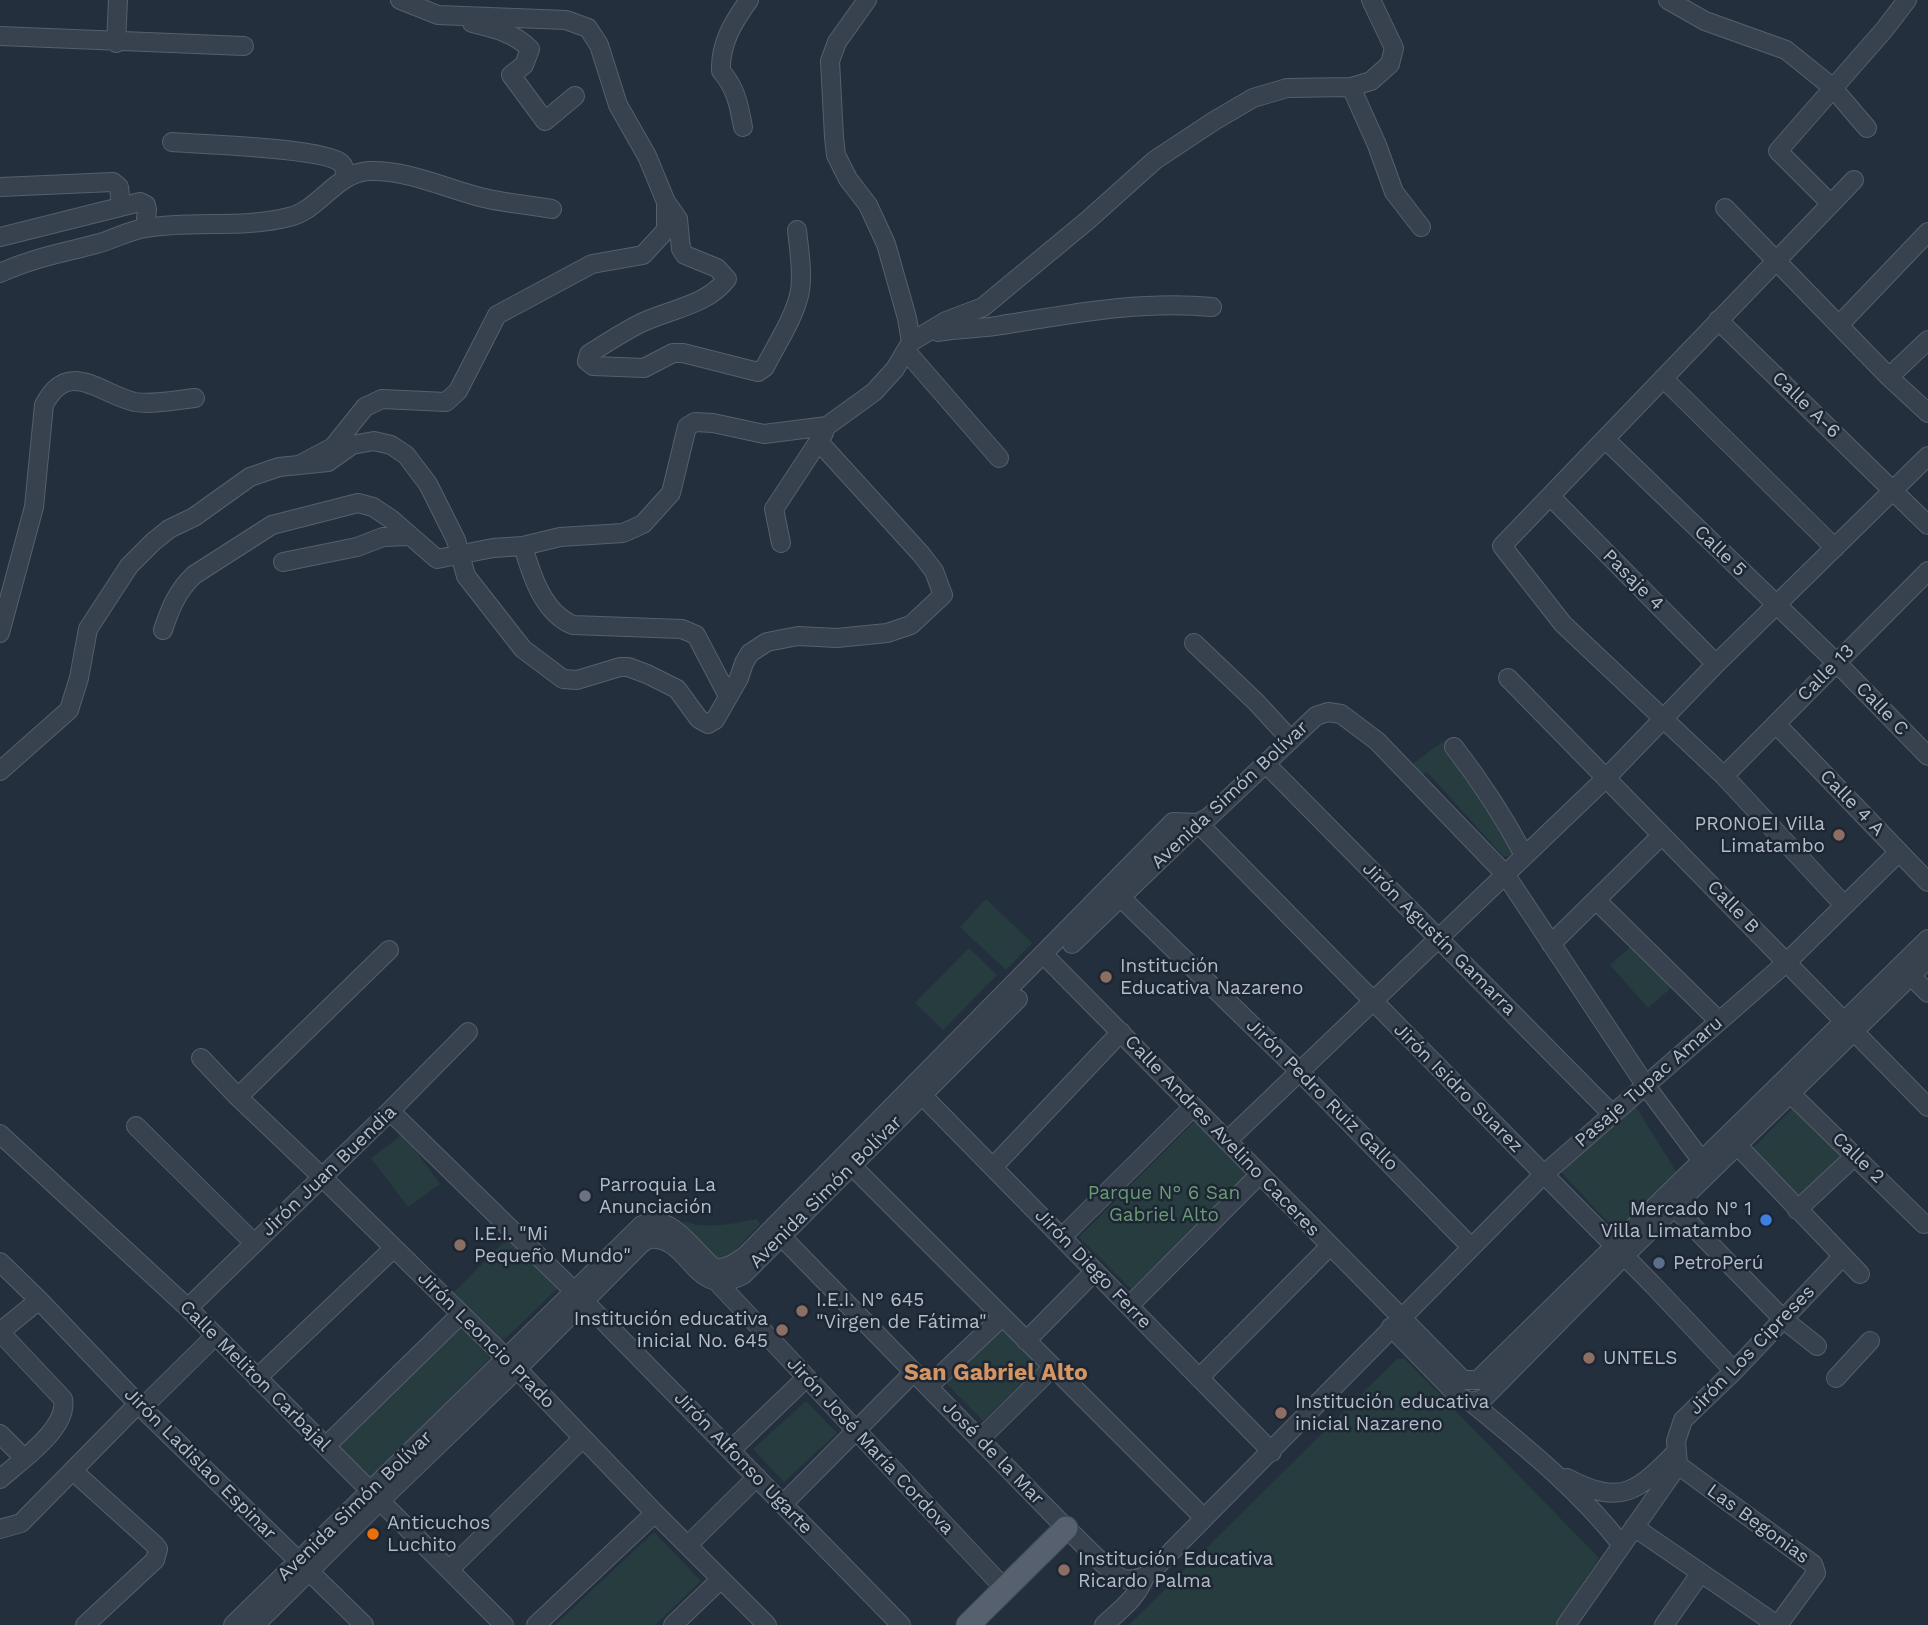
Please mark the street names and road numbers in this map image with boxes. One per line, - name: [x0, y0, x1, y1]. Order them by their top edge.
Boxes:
- street label: Calle A-6: [1767, 367, 1845, 443]
- street label: Calle 5: [1689, 521, 1751, 581]
- street label: Pasaje 4: [1598, 545, 1668, 615]
- street label: Calle 13: [1793, 640, 1859, 706]
- street label: Calle C: [1851, 677, 1913, 741]
- street label: Avenida Simón Bolívar: [1147, 716, 1313, 874]
- street label: Calle 4 A: [1815, 765, 1889, 841]
- street label: Jirón Agustín Gamarra: [1357, 857, 1521, 1021]
- street label: Calle B: [1702, 876, 1764, 938]
- street label: Pasaje Tupac Amaru: [1570, 1012, 1728, 1152]
- street label: Jirón Pedro Ruiz Gallo: [1241, 1014, 1403, 1176]
- street label: Jirón Isidro Suarez: [1389, 1019, 1527, 1157]
- street label: Calle Andres Avelino Caceres: [1120, 1031, 1324, 1241]
- street label: Jirón Juan Buendia: [257, 1101, 401, 1241]
- street label: Avenida Simón Bolívar: [745, 1111, 907, 1273]
- street label: Calle 2: [1827, 1128, 1889, 1188]
- street label: Jirón Diego Ferre: [1030, 1204, 1156, 1334]
- street label: Jirón Leoncio Prado: [413, 1267, 559, 1413]
- street label: Jirón Los Cipreses: [1684, 1281, 1820, 1419]
- street label: Calle Meliton Carbajal: [175, 1296, 335, 1456]
- street label: Jirón José María Cordova: [782, 1352, 958, 1540]
- street label: Jirón Ladislao Espinar: [119, 1383, 281, 1545]
- street label: Jirón Alfonso Ugarte: [669, 1387, 817, 1539]
- street label: José de la Mar: [937, 1396, 1049, 1510]
- street label: Avenida Simón Bolívar: [273, 1426, 437, 1586]
- street label: Las Begonias: [1702, 1479, 1814, 1569]

